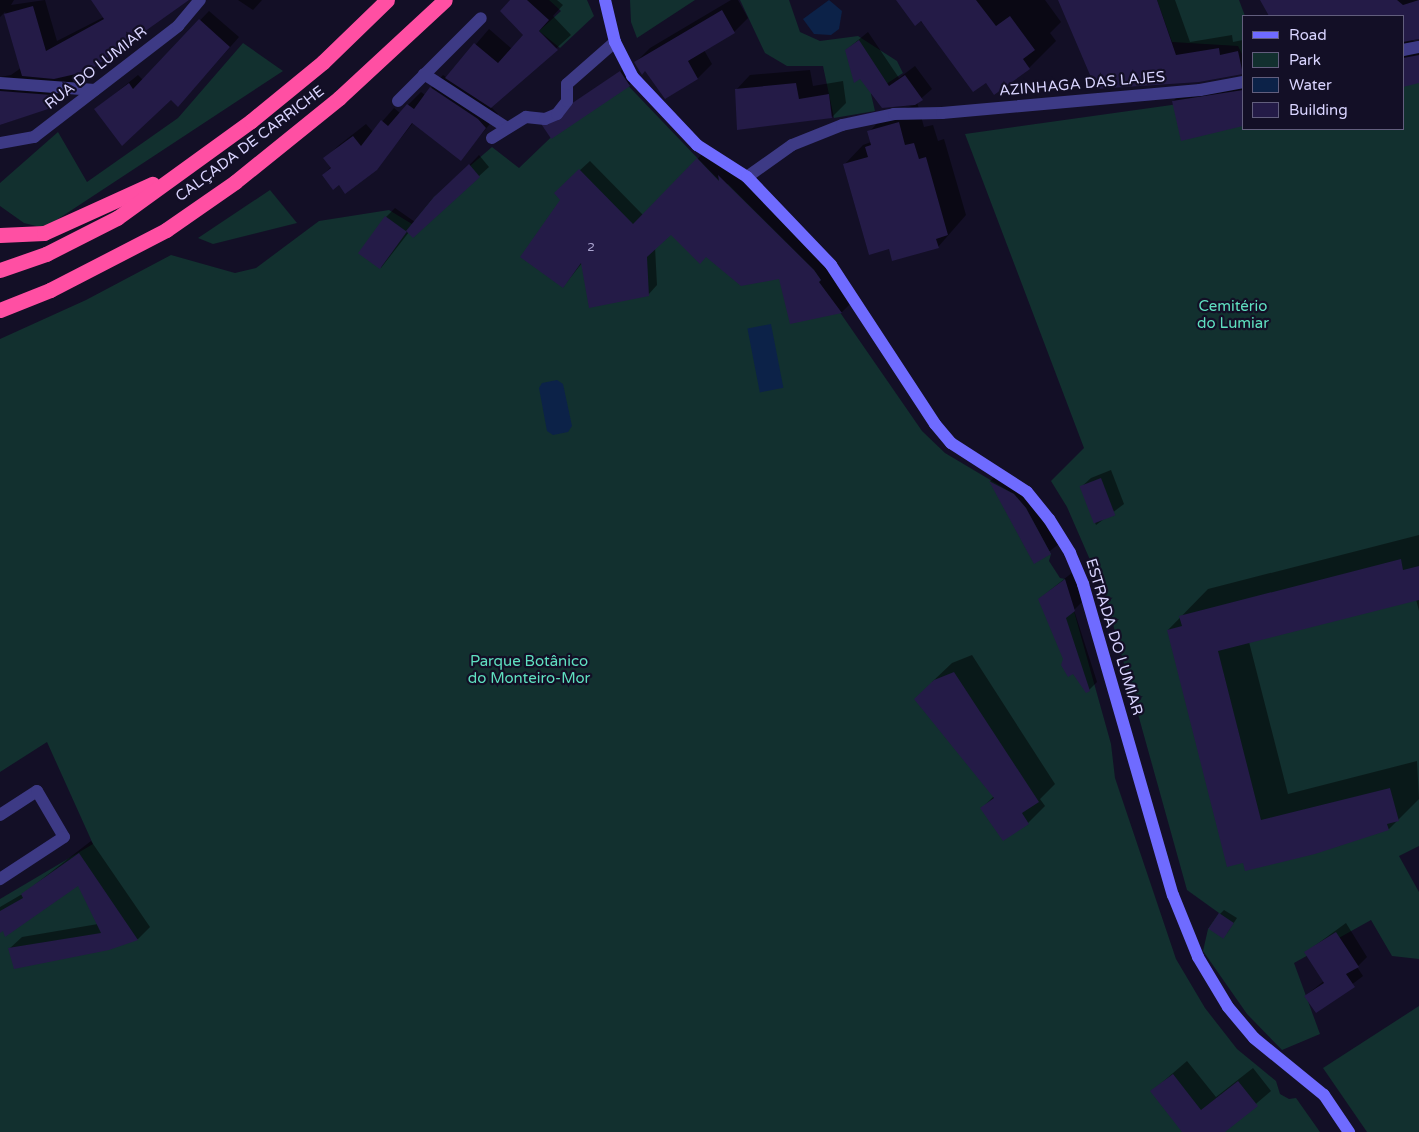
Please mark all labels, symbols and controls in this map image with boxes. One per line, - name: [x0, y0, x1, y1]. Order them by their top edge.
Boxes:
- legend: [1242, 15, 1404, 130]
- street label: RUA DO LUMIAR: [41, 23, 151, 113]
- text: Road: [1289, 26, 1327, 44]
- text: Park: [1289, 51, 1321, 69]
- street label: AZINHAGA DAS LAJES: [998, 68, 1166, 100]
- text: Water: [1289, 76, 1332, 94]
- street label: CALÇADA DE CARRICHE: [172, 82, 328, 206]
- text: Building: [1289, 101, 1348, 119]
- house number: 2: [587, 241, 595, 255]
- park label: Cemitério do Lumiar: [1197, 297, 1269, 332]
- street label: ESTRADA DO LUMIAR: [1082, 556, 1146, 718]
- park label: Parque Botânico do Monteiro-Mor: [468, 652, 590, 687]

